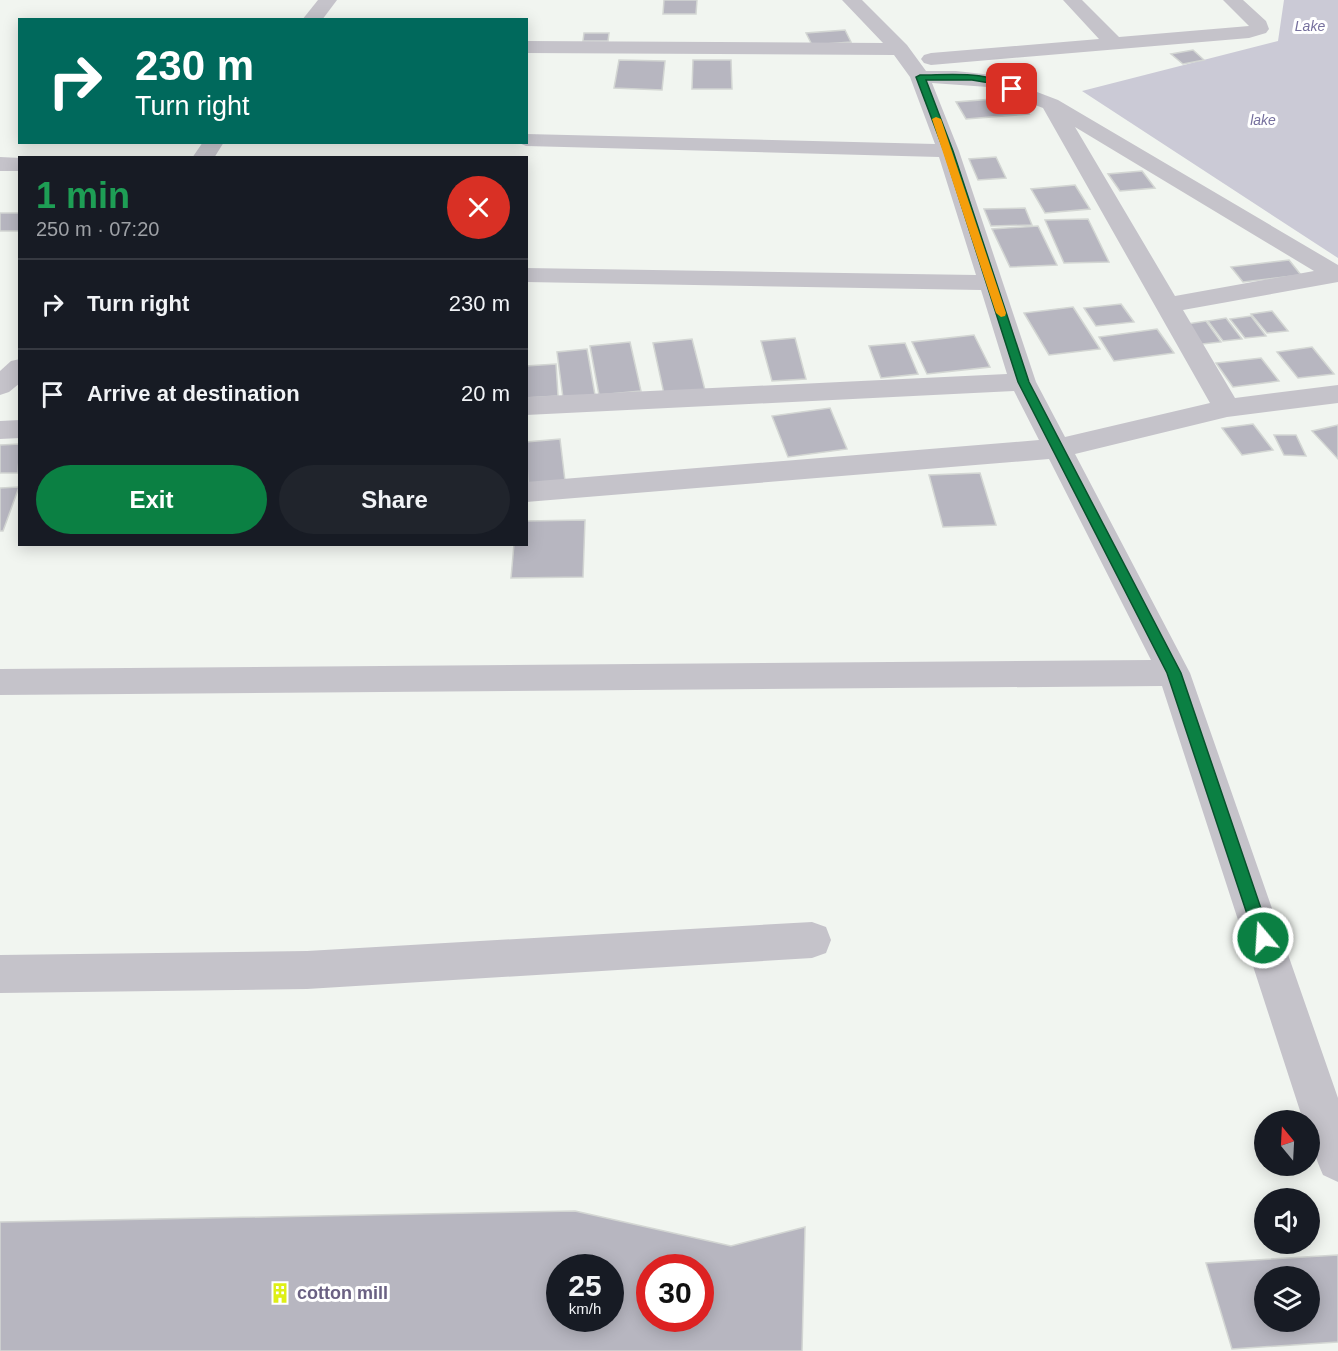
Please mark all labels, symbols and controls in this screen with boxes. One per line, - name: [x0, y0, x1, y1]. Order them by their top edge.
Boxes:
- water label: Lake: [1295, 18, 1325, 34]
- icon: right: [36, 42, 114, 120]
- text: 230 m: [135, 42, 254, 89]
- pin: [986, 63, 1037, 114]
- icon: arrive: [995, 72, 1028, 105]
- text: Turn right: [135, 91, 250, 121]
- water label: lake: [1250, 112, 1276, 128]
- text: 1 min: [36, 175, 130, 216]
- button: close: [447, 176, 510, 239]
- text: 250 m · 07:20: [36, 218, 159, 240]
- icon: right: [36, 288, 69, 321]
- text: Turn right: [87, 291, 189, 316]
- text: 230 m: [449, 291, 510, 316]
- icon: arrive: [36, 378, 69, 411]
- text: Arrive at destination: [87, 381, 300, 406]
- text: 20 m: [461, 381, 510, 406]
- button: Exit: [36, 465, 267, 534]
- button: Share: [279, 465, 510, 534]
- position arrow: [1231, 906, 1295, 970]
- north arrow: [1254, 1110, 1320, 1176]
- map controls: [1254, 1110, 1320, 1332]
- button: sound: [1254, 1188, 1320, 1254]
- speed limit sign: 30: [636, 1254, 714, 1332]
- button: layers: [1254, 1266, 1320, 1332]
- text: 25: [568, 1269, 602, 1302]
- building icon: cotton mill: [268, 1281, 292, 1305]
- place label: cotton mill: [297, 1283, 388, 1303]
- text: km/h: [569, 1300, 601, 1317]

